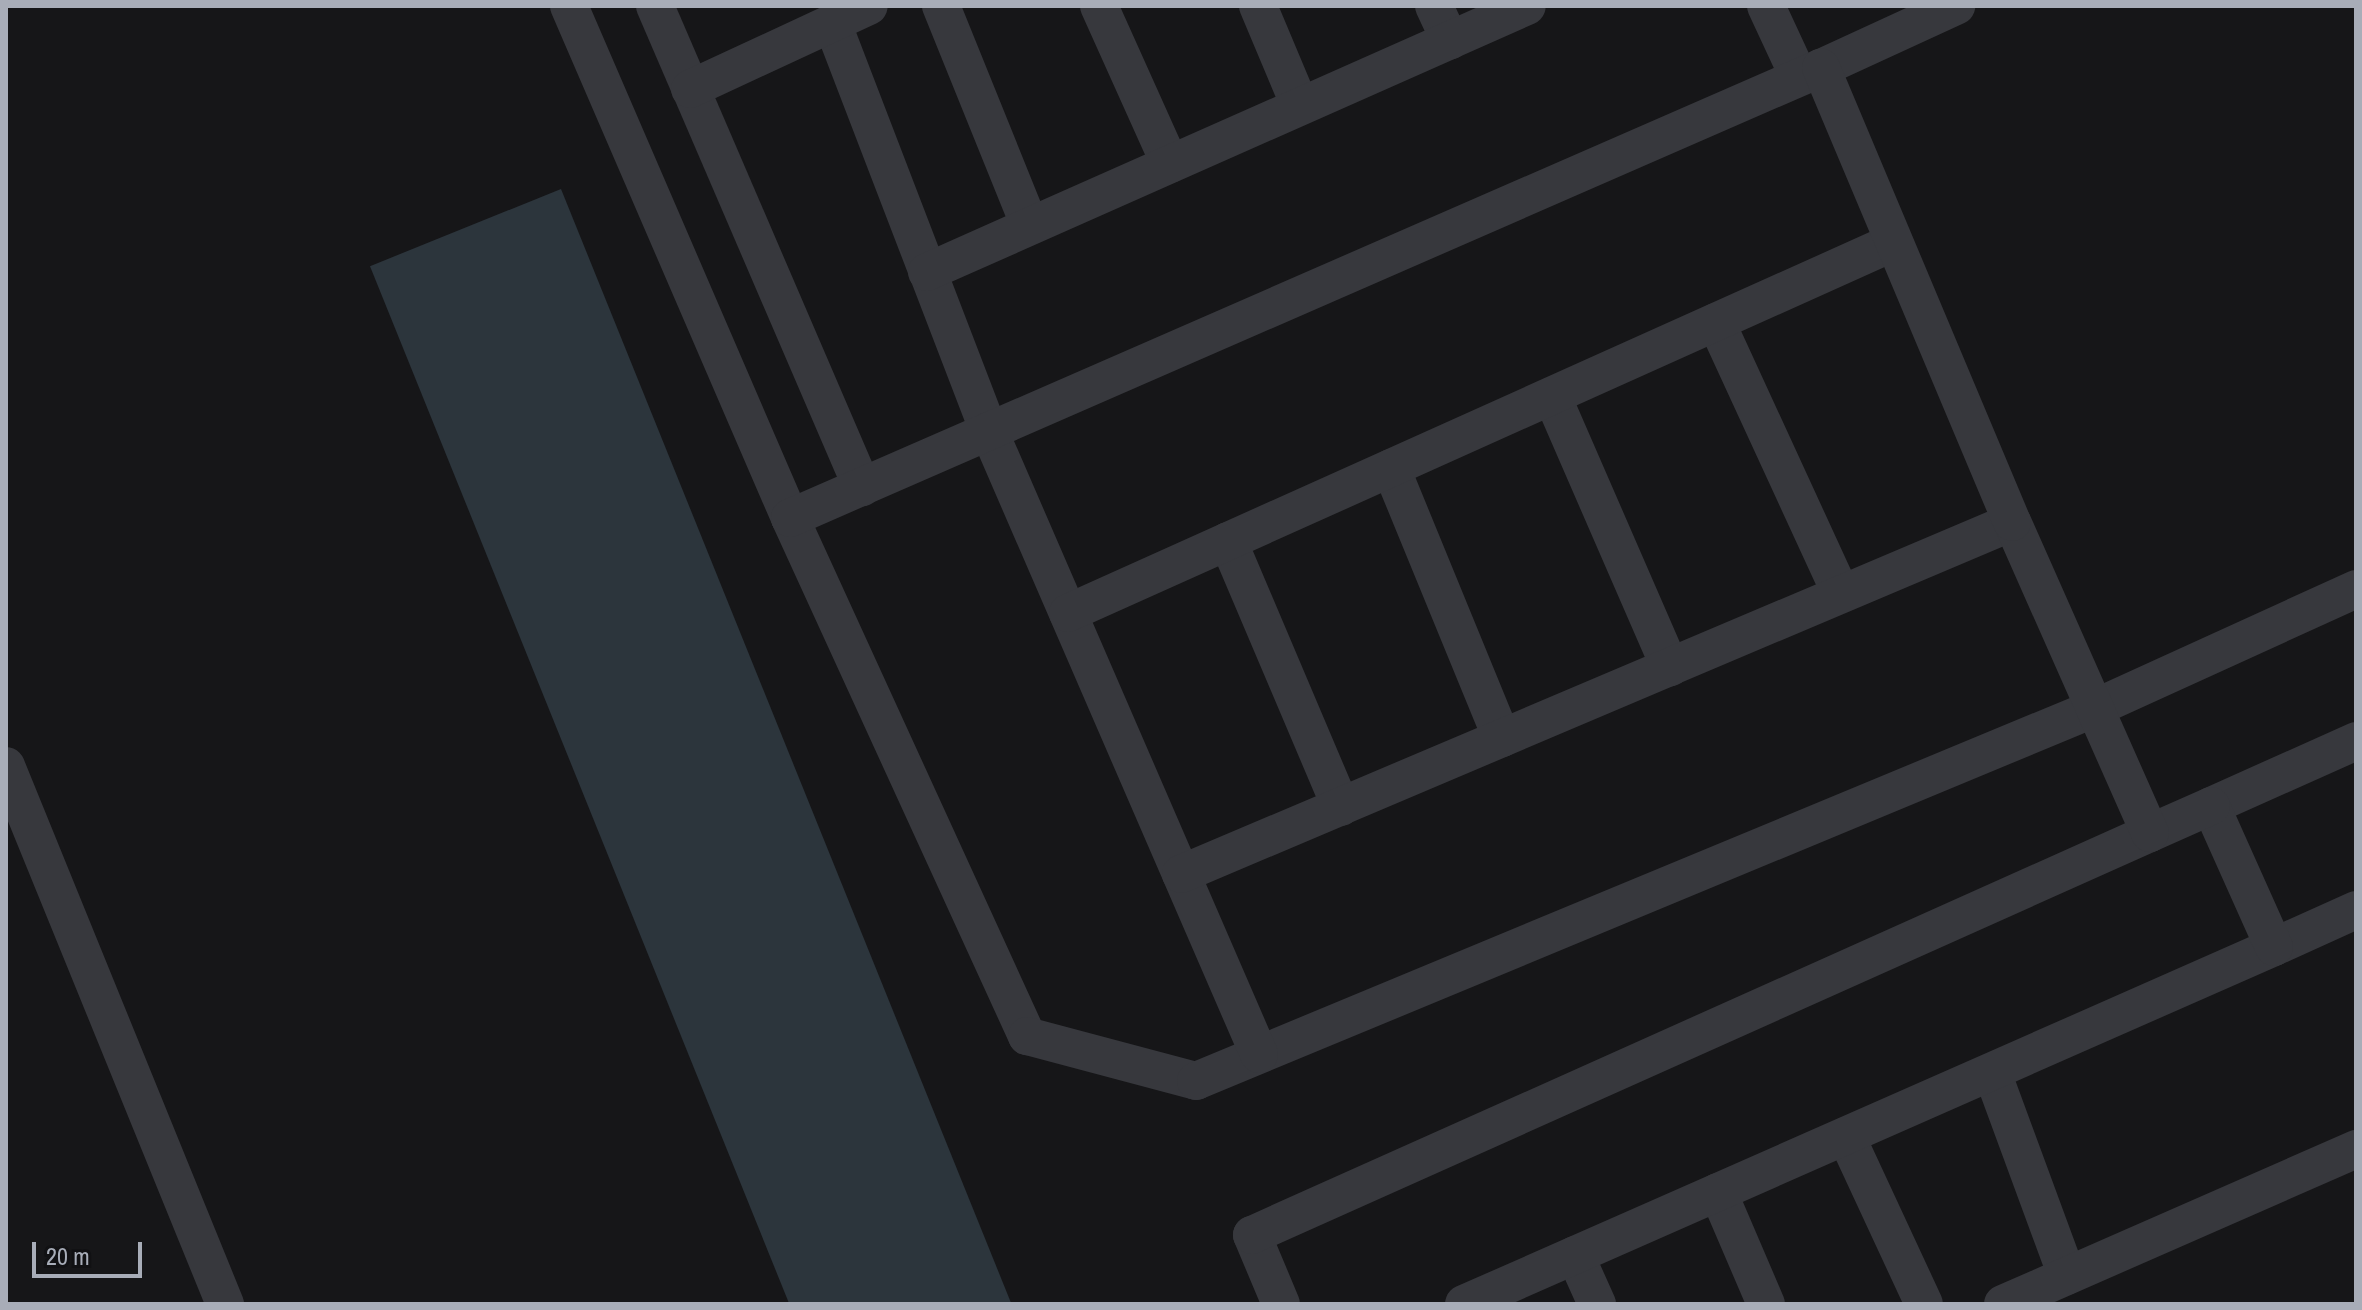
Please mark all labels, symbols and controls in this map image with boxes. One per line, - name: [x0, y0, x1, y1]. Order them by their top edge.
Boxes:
- scale bar: [36, 1226, 146, 1276]
- text: 20 m: [46, 1240, 90, 1272]

